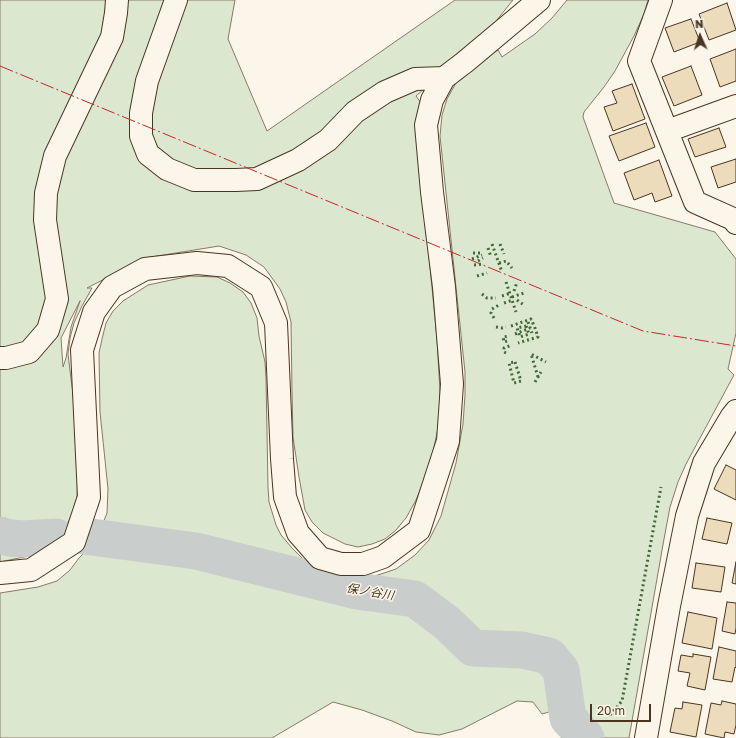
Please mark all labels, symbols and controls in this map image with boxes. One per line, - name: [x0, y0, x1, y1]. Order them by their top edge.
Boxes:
- north arrow: [680, 16, 720, 56]
- text: N: [695, 17, 704, 30]
- water label: 保ノ谷川: [345, 581, 395, 603]
- scale bar: [592, 696, 653, 722]
- text: 20 m: [597, 703, 625, 718]

